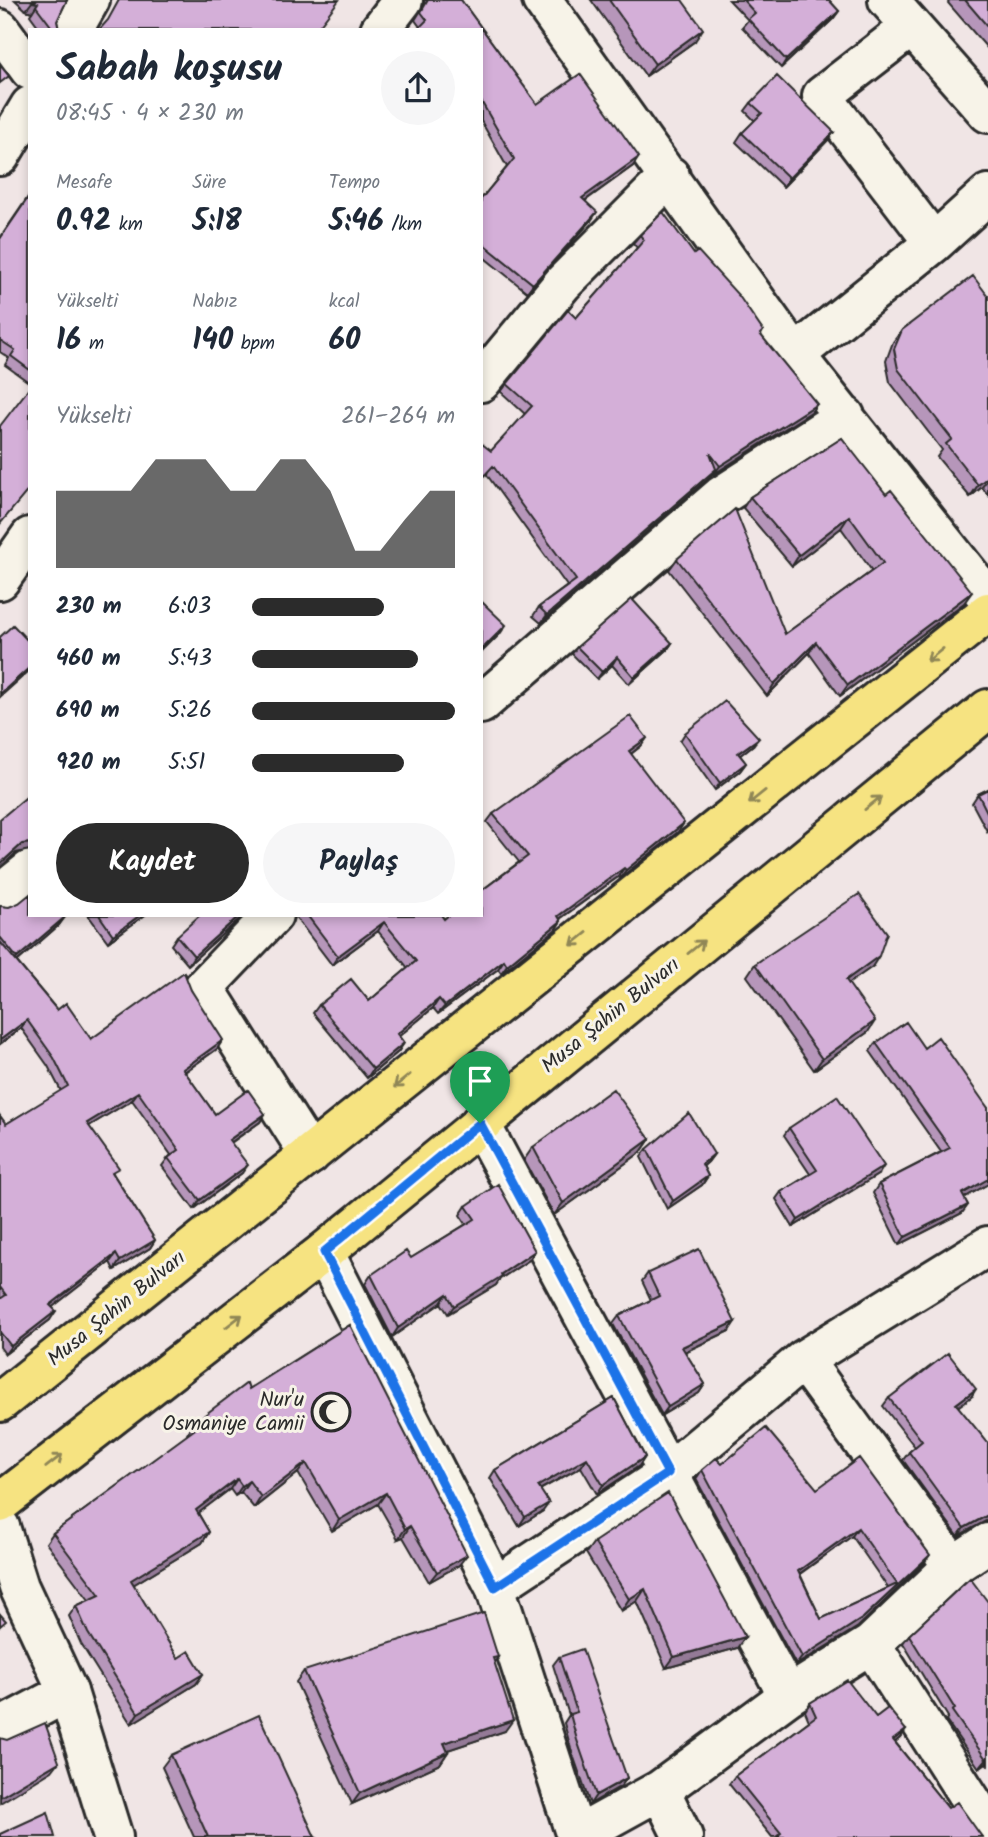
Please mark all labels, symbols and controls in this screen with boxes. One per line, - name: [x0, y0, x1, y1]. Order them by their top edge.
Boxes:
- text: Sabah koşusu: [56, 40, 282, 100]
- button: share: [381, 51, 455, 125]
- text: 08:45 · 4 × 230 m: [56, 96, 244, 132]
- text: Mesafe: [56, 168, 112, 198]
- text: Süre: [192, 168, 226, 198]
- text: Tempo: [329, 168, 380, 198]
- text: 0.92: [56, 198, 111, 246]
- text: 5:18: [192, 198, 242, 246]
- text: 5:46: [329, 198, 384, 246]
- text: km: [111, 210, 143, 240]
- text: /km: [384, 210, 422, 240]
- text: Yükselti: [56, 287, 118, 317]
- text: Nabız: [192, 287, 237, 317]
- text: kcal: [329, 287, 360, 317]
- text: 16: [56, 317, 81, 365]
- text: 140: [192, 317, 233, 365]
- text: 60: [329, 317, 360, 365]
- text: m: [81, 329, 104, 359]
- text: bpm: [233, 329, 275, 359]
- text: Yükselti: [56, 399, 131, 435]
- text: 261–264 m: [341, 399, 455, 435]
- text: 230 m: [56, 589, 121, 625]
- text: 6:03: [168, 589, 211, 625]
- text: 460 m: [56, 641, 121, 677]
- text: 5:43: [168, 641, 212, 677]
- one-way arrow: [926, 647, 944, 663]
- text: 690 m: [56, 693, 120, 729]
- text: 5:26: [168, 693, 212, 729]
- text: 920 m: [56, 745, 121, 781]
- text: 5:51: [168, 745, 206, 781]
- one-way arrow: [748, 789, 767, 804]
- one-way arrow: [863, 796, 881, 811]
- button: Kaydet: [56, 823, 249, 903]
- button: Paylaş: [263, 823, 455, 903]
- one-way arrow: [571, 931, 589, 947]
- one-way arrow: [687, 939, 705, 955]
- street label: Musa Şahin Bulvarı: [534, 949, 688, 1083]
- pin: [450, 1051, 510, 1123]
- icon: arrive: [461, 1062, 499, 1100]
- one-way arrow: [393, 1074, 411, 1089]
- street label: Musa Şahin Bulvarı: [40, 1242, 194, 1376]
- one-way arrow: [224, 1314, 242, 1329]
- place label: Nur'u Osmaniye Camii: [163, 1384, 305, 1441]
- mosque icon: Nur'u Osmaniye Camii: [310, 1391, 352, 1433]
- one-way arrow: [44, 1453, 63, 1468]

